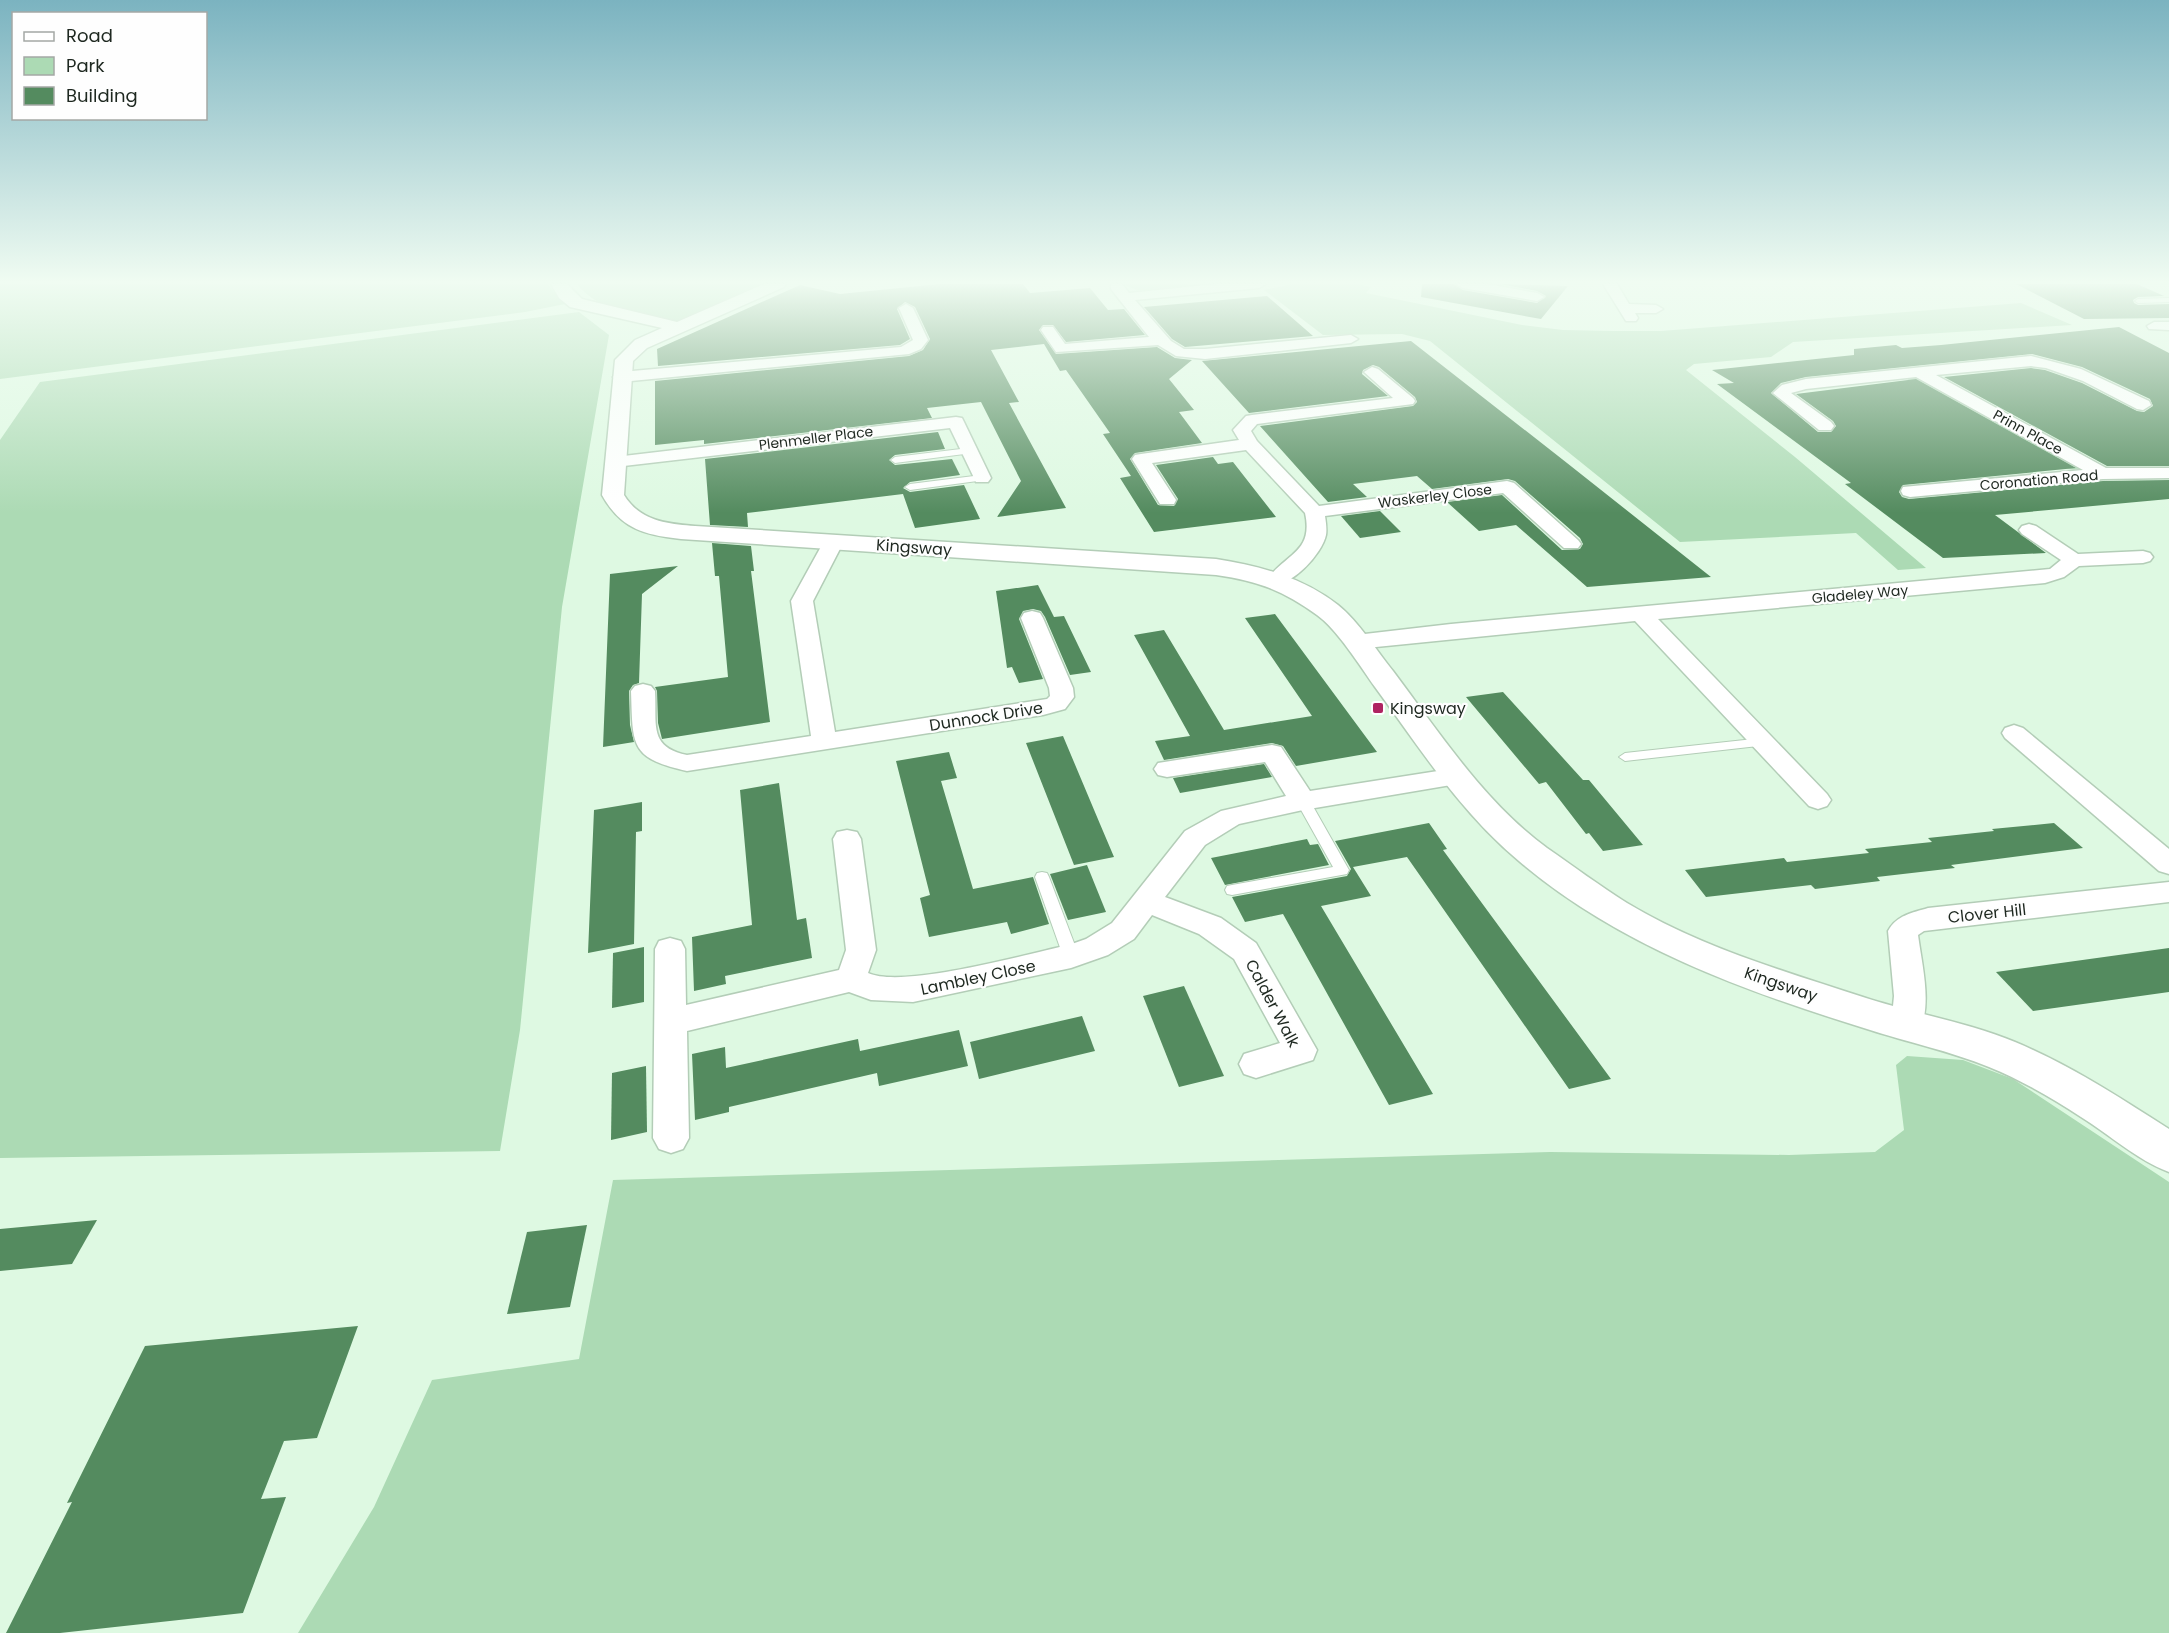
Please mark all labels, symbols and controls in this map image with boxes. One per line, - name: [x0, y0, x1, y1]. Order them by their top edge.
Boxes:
- legend: [12, 12, 207, 120]
- text: Road: [66, 23, 113, 48]
- text: Park: [66, 53, 105, 78]
- text: Building: [66, 83, 138, 108]
- street label: Prinn Place: [1990, 405, 2067, 459]
- street label: Plenmeller Place: [758, 421, 875, 455]
- street label: Coronation Road: [1979, 465, 2099, 495]
- street label: Waskerley Close: [1377, 479, 1493, 513]
- street label: Kingsway: [875, 533, 953, 562]
- street label: Gladeley Way: [1811, 580, 1909, 608]
- street label: Dunnock Drive: [928, 696, 1045, 737]
- place label: Kingsway: [1390, 697, 1466, 720]
- marker: Kingsway: [1371, 701, 1385, 715]
- street label: Clover Hill: [1947, 898, 2027, 929]
- street label: Lambley Close: [919, 954, 1038, 1001]
- street label: Calder Walk: [1240, 955, 1306, 1052]
- street label: Kingsway: [1741, 961, 1820, 1008]

